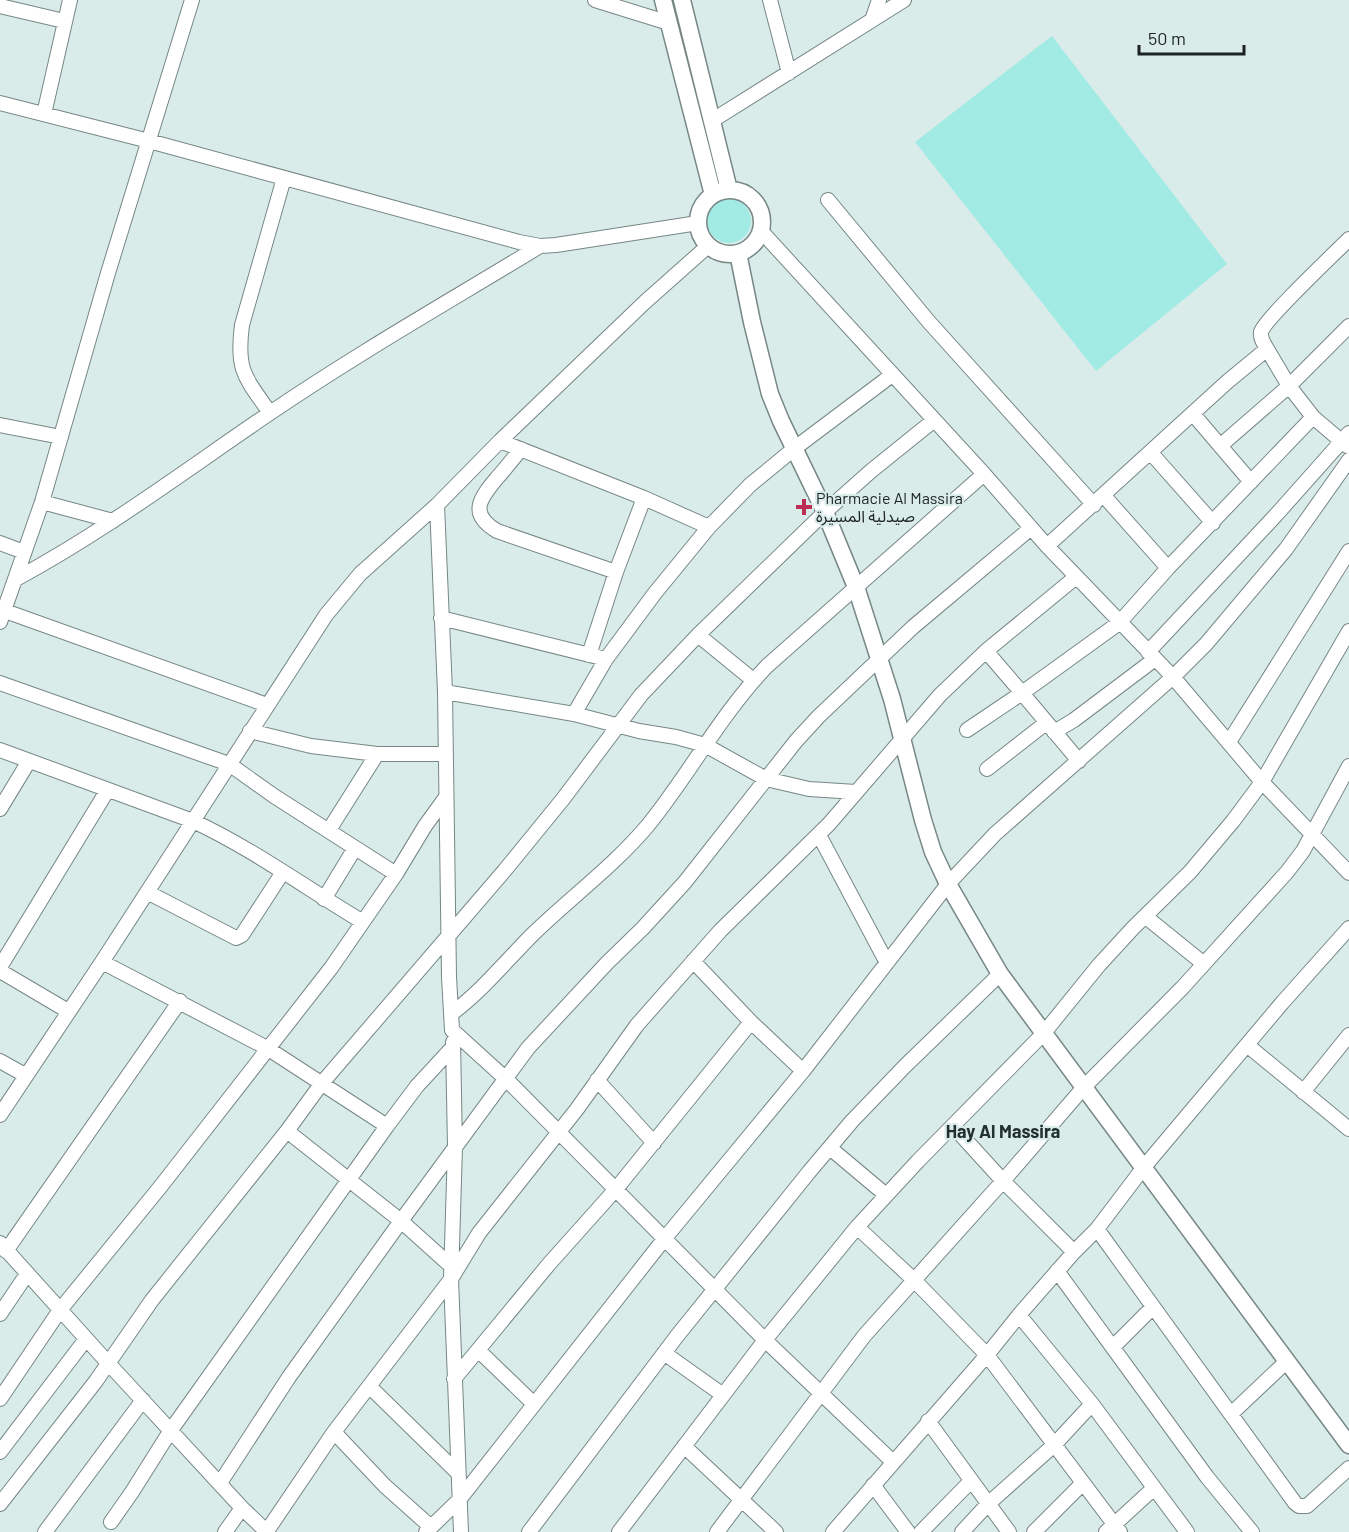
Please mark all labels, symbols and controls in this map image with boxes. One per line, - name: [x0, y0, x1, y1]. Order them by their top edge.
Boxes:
- scale bar: [1139, 18, 1244, 56]
- text: 50 m: [1148, 27, 1186, 49]
- place label: Pharmacie Al Massira صيدلية المسيرة: [816, 488, 963, 526]
- marker: Pharmacie Al Massira صيدلية المسيرة: [797, 500, 811, 514]
- district label: Hay Al Massira: [946, 1120, 1060, 1142]

